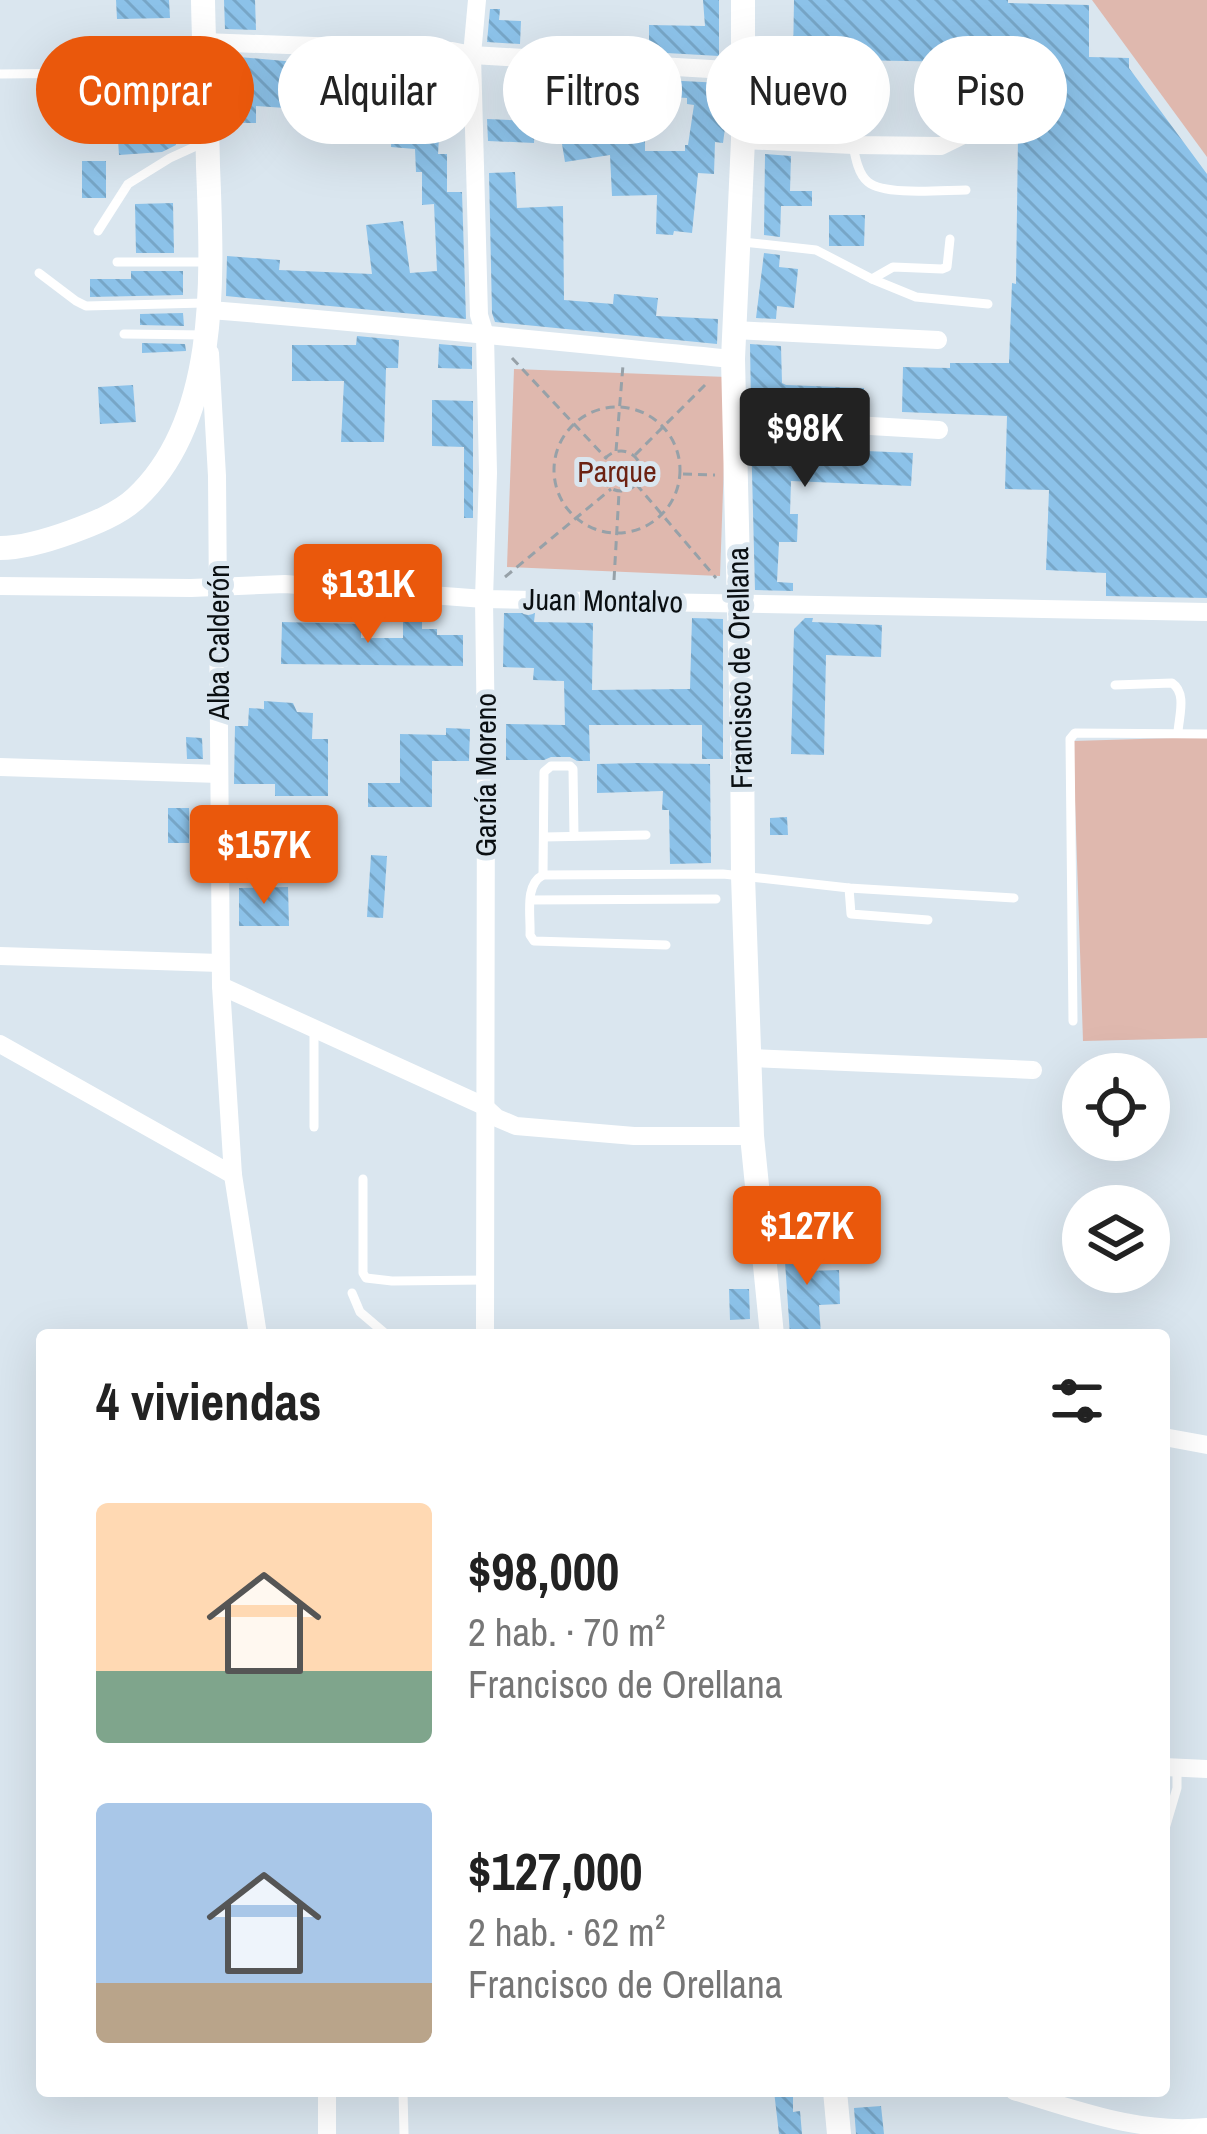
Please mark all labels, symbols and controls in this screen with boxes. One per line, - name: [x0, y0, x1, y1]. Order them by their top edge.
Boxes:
- chip: Comprar: [36, 36, 254, 144]
- chip: Alquilar: [278, 36, 479, 144]
- chip: Filtros: [503, 36, 682, 144]
- chip: Nuevo: [706, 36, 890, 144]
- chip: Piso: [914, 36, 1067, 144]
- pin: $98K: [734, 388, 876, 490]
- text: $98K: [767, 401, 843, 453]
- park label: Parque: [577, 451, 657, 491]
- pin: $131K: [284, 544, 452, 646]
- street label: Francisco de Orellana: [717, 546, 761, 789]
- text: $131K: [321, 557, 415, 609]
- street label: Alba Calderón: [198, 564, 238, 721]
- street label: Juan Montalvo: [523, 579, 683, 621]
- street label: García Moreno: [465, 693, 505, 857]
- pin: $157K: [180, 805, 348, 907]
- text: $157K: [217, 818, 311, 870]
- map controls: [1062, 1053, 1170, 1293]
- button: locate: [1062, 1053, 1170, 1161]
- button: layers: [1062, 1185, 1170, 1293]
- pin: $127K: [723, 1186, 891, 1288]
- text: $127K: [760, 1199, 854, 1251]
- text: 4 viviendas: [96, 1367, 322, 1436]
- icon: filters: [1044, 1368, 1110, 1434]
- text: $98,000: [468, 1537, 619, 1606]
- icon: home: [192, 1551, 336, 1695]
- text: 2 hab. · 70 m²: [468, 1606, 665, 1658]
- text: Francisco de Orellana: [468, 1658, 783, 1710]
- text: $127,000: [468, 1837, 642, 1906]
- icon: home: [192, 1851, 336, 1995]
- text: 2 hab. · 62 m²: [468, 1906, 665, 1958]
- text: Francisco de Orellana: [468, 1958, 783, 2010]

